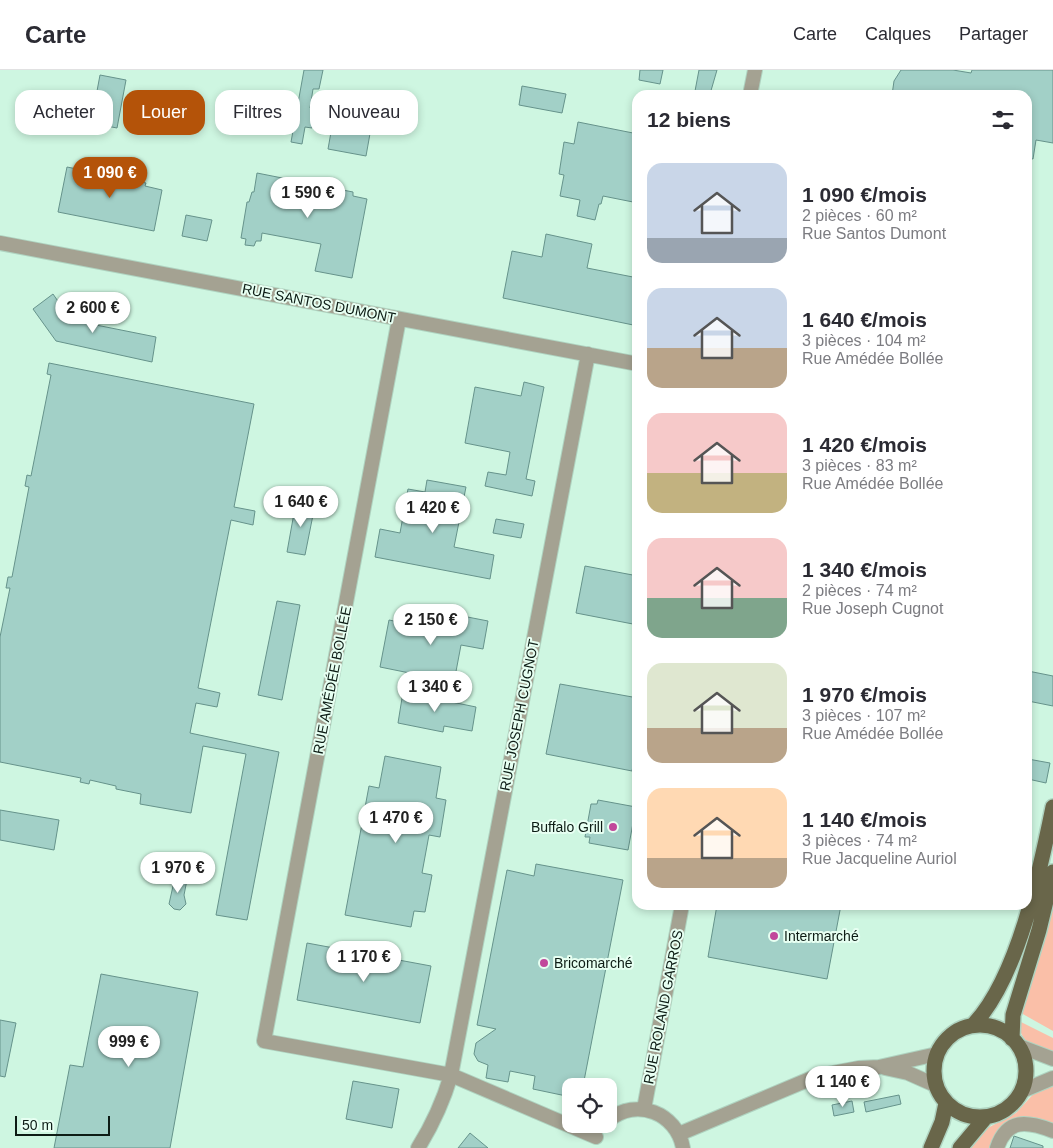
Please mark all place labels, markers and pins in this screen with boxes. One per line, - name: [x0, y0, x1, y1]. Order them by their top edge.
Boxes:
- pin: 1 090 €: [64, 156, 156, 199]
- pin: 1 590 €: [262, 176, 354, 219]
- pin: 2 600 €: [47, 292, 139, 334]
- pin: 1 640 €: [255, 486, 347, 528]
- pin: 1 420 €: [387, 492, 479, 534]
- pin: 2 150 €: [385, 604, 477, 646]
- pin: 1 340 €: [389, 670, 481, 713]
- pin: 1 470 €: [350, 802, 442, 844]
- place label: Buffalo Grill: [531, 819, 603, 835]
- marker: Buffalo Grill: [607, 821, 619, 833]
- pin: 1 970 €: [132, 852, 224, 894]
- place label: Intermarché: [784, 928, 859, 944]
- marker: Intermarché: [768, 930, 780, 942]
- pin: 1 170 €: [318, 940, 410, 983]
- place label: Bricomarché: [554, 955, 633, 971]
- marker: Bricomarché: [538, 957, 550, 969]
- pin: 999 €: [94, 1026, 164, 1068]
- pin: 1 140 €: [797, 1066, 889, 1108]

